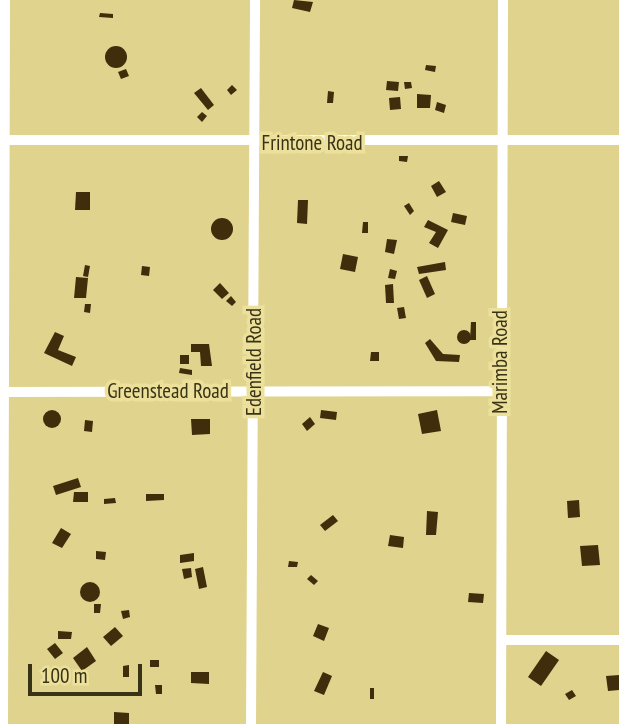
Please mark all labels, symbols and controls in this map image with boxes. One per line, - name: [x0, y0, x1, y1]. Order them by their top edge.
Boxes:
- street label: Frintone Road: [261, 130, 363, 156]
- street label: Edenfield Road: [241, 308, 267, 416]
- street label: Marimba Road: [487, 310, 513, 414]
- street label: Greenstead Road: [107, 378, 229, 404]
- scale bar: [32, 650, 145, 694]
- text: 100 m: [41, 662, 87, 689]

